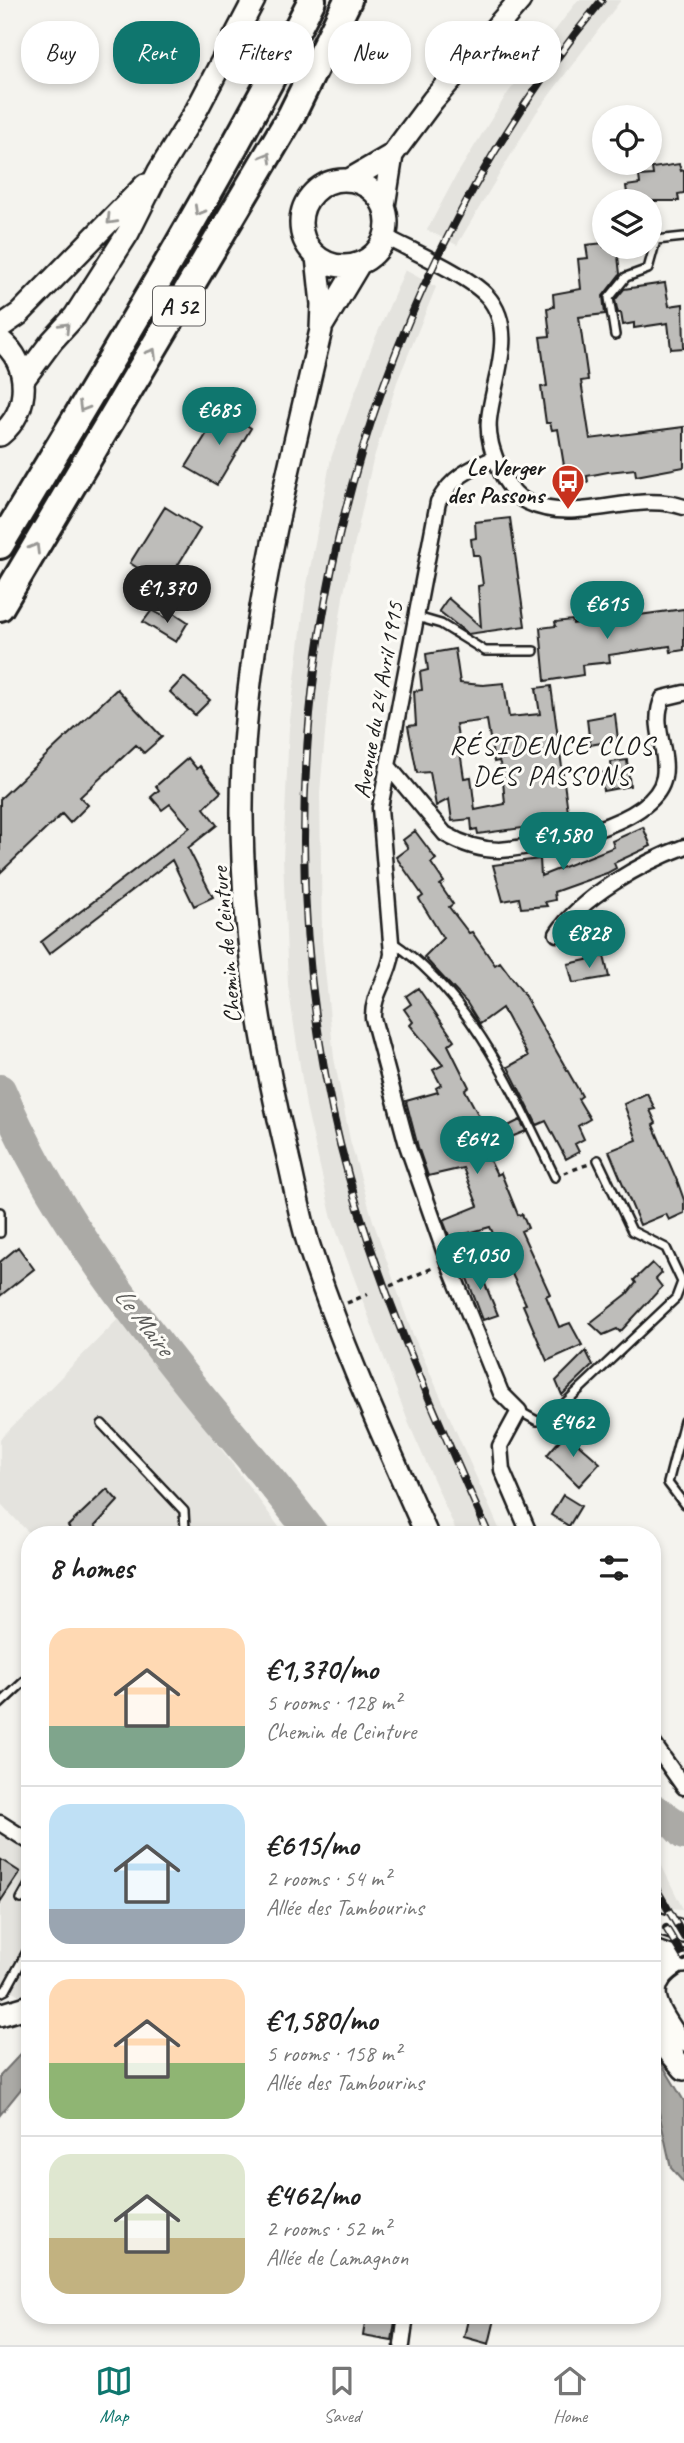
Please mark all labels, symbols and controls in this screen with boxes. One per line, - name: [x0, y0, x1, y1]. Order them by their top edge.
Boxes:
- chip: Buy: [21, 21, 99, 84]
- chip: Rent: [113, 21, 200, 84]
- chip: Filters: [214, 21, 314, 84]
- chip: New: [328, 21, 411, 84]
- chip: Apartment: [425, 21, 561, 84]
- map controls: [592, 105, 662, 259]
- button: locate: [592, 105, 662, 175]
- one-way arrow: [259, 151, 272, 164]
- button: layers: [592, 189, 662, 259]
- one-way arrow: [194, 204, 207, 217]
- one-way arrow: [107, 212, 119, 224]
- road number: A 52: [153, 286, 205, 326]
- one-way arrow: [57, 322, 70, 335]
- one-way arrow: [143, 347, 156, 360]
- pin: €685: [178, 388, 260, 447]
- text: €685: [198, 395, 240, 424]
- one-way arrow: [78, 399, 91, 412]
- place label: Le Verger des Passons: [447, 452, 547, 510]
- bus stop icon: Le Verger des Passons: [549, 462, 587, 511]
- one-way arrow: [27, 542, 40, 555]
- pin: €1,370: [110, 566, 224, 625]
- text: €1,370: [139, 573, 195, 602]
- pin: €615: [566, 582, 648, 641]
- text: €615: [586, 589, 628, 618]
- street label: Avenue du 24 Avril 1915: [346, 598, 410, 800]
- district label: RÉSIDENCE CLOS DES PASSONS: [450, 729, 658, 792]
- pin: €1,580: [506, 812, 620, 872]
- text: €1,580: [535, 820, 591, 849]
- street label: Chemin de Ceinture: [204, 863, 248, 1024]
- pin: €828: [548, 911, 630, 970]
- text: €828: [568, 918, 610, 947]
- pin: €642: [436, 1116, 518, 1176]
- text: €642: [456, 1124, 498, 1153]
- pin: €1,050: [423, 1232, 537, 1292]
- text: €1,050: [452, 1240, 508, 1269]
- water label: Le Maïre: [107, 1280, 184, 1365]
- pin: €462: [532, 1400, 614, 1459]
- text: €462: [552, 1407, 594, 1436]
- text: 8 homes: [49, 1549, 134, 1587]
- icon: filters: [595, 1549, 633, 1587]
- text: €1,370/mo: [266, 1650, 378, 1688]
- icon: home: [105, 1656, 189, 1740]
- text: 5 rooms · 128 m²: [266, 1688, 401, 1717]
- text: Chemin de Ceinture: [266, 1717, 416, 1746]
- text: €615/mo: [266, 1826, 359, 1864]
- icon: home: [105, 1832, 189, 1916]
- text: 2 rooms · 54 m²: [266, 1864, 390, 1893]
- text: Allée des Tambourins: [266, 1893, 424, 1922]
- text: €1,580/mo: [266, 2001, 377, 2039]
- icon: home: [105, 2007, 189, 2091]
- text: 5 rooms · 158 m²: [266, 2039, 401, 2068]
- text: Allée des Tambourins: [266, 2068, 424, 2097]
- text: €462/mo: [266, 2176, 359, 2214]
- icon: home: [105, 2182, 189, 2266]
- text: 2 rooms · 52 m²: [266, 2214, 390, 2243]
- text: Allée de Lamagnon: [266, 2243, 408, 2272]
- tab: Map: [95, 2362, 133, 2428]
- tab: Saved: [323, 2362, 361, 2428]
- tab: Home: [551, 2362, 589, 2428]

